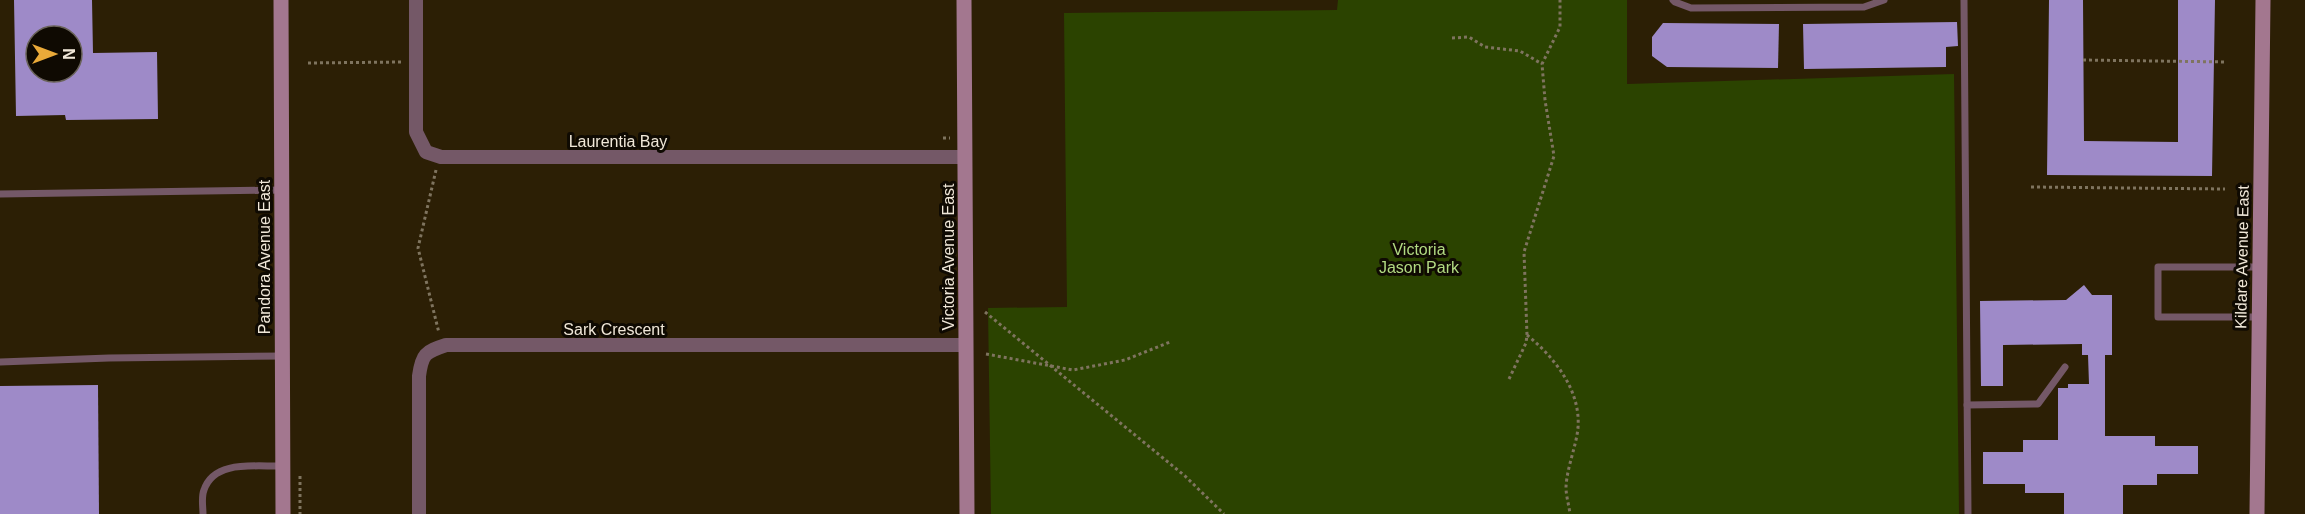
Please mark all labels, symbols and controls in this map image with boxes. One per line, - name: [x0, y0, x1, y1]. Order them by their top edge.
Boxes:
- north arrow: [24, 24, 84, 84]
- text: N: [60, 48, 77, 60]
- street label: Laurentia Bay: [569, 133, 667, 150]
- street label: Pandora Avenue East: [256, 179, 273, 334]
- street label: Victoria Avenue East: [940, 183, 957, 331]
- street label: Kildare Avenue East: [2232, 184, 2252, 329]
- park label: Victoria Jason Park: [1379, 241, 1460, 276]
- street label: Sark Crescent: [563, 321, 665, 338]

